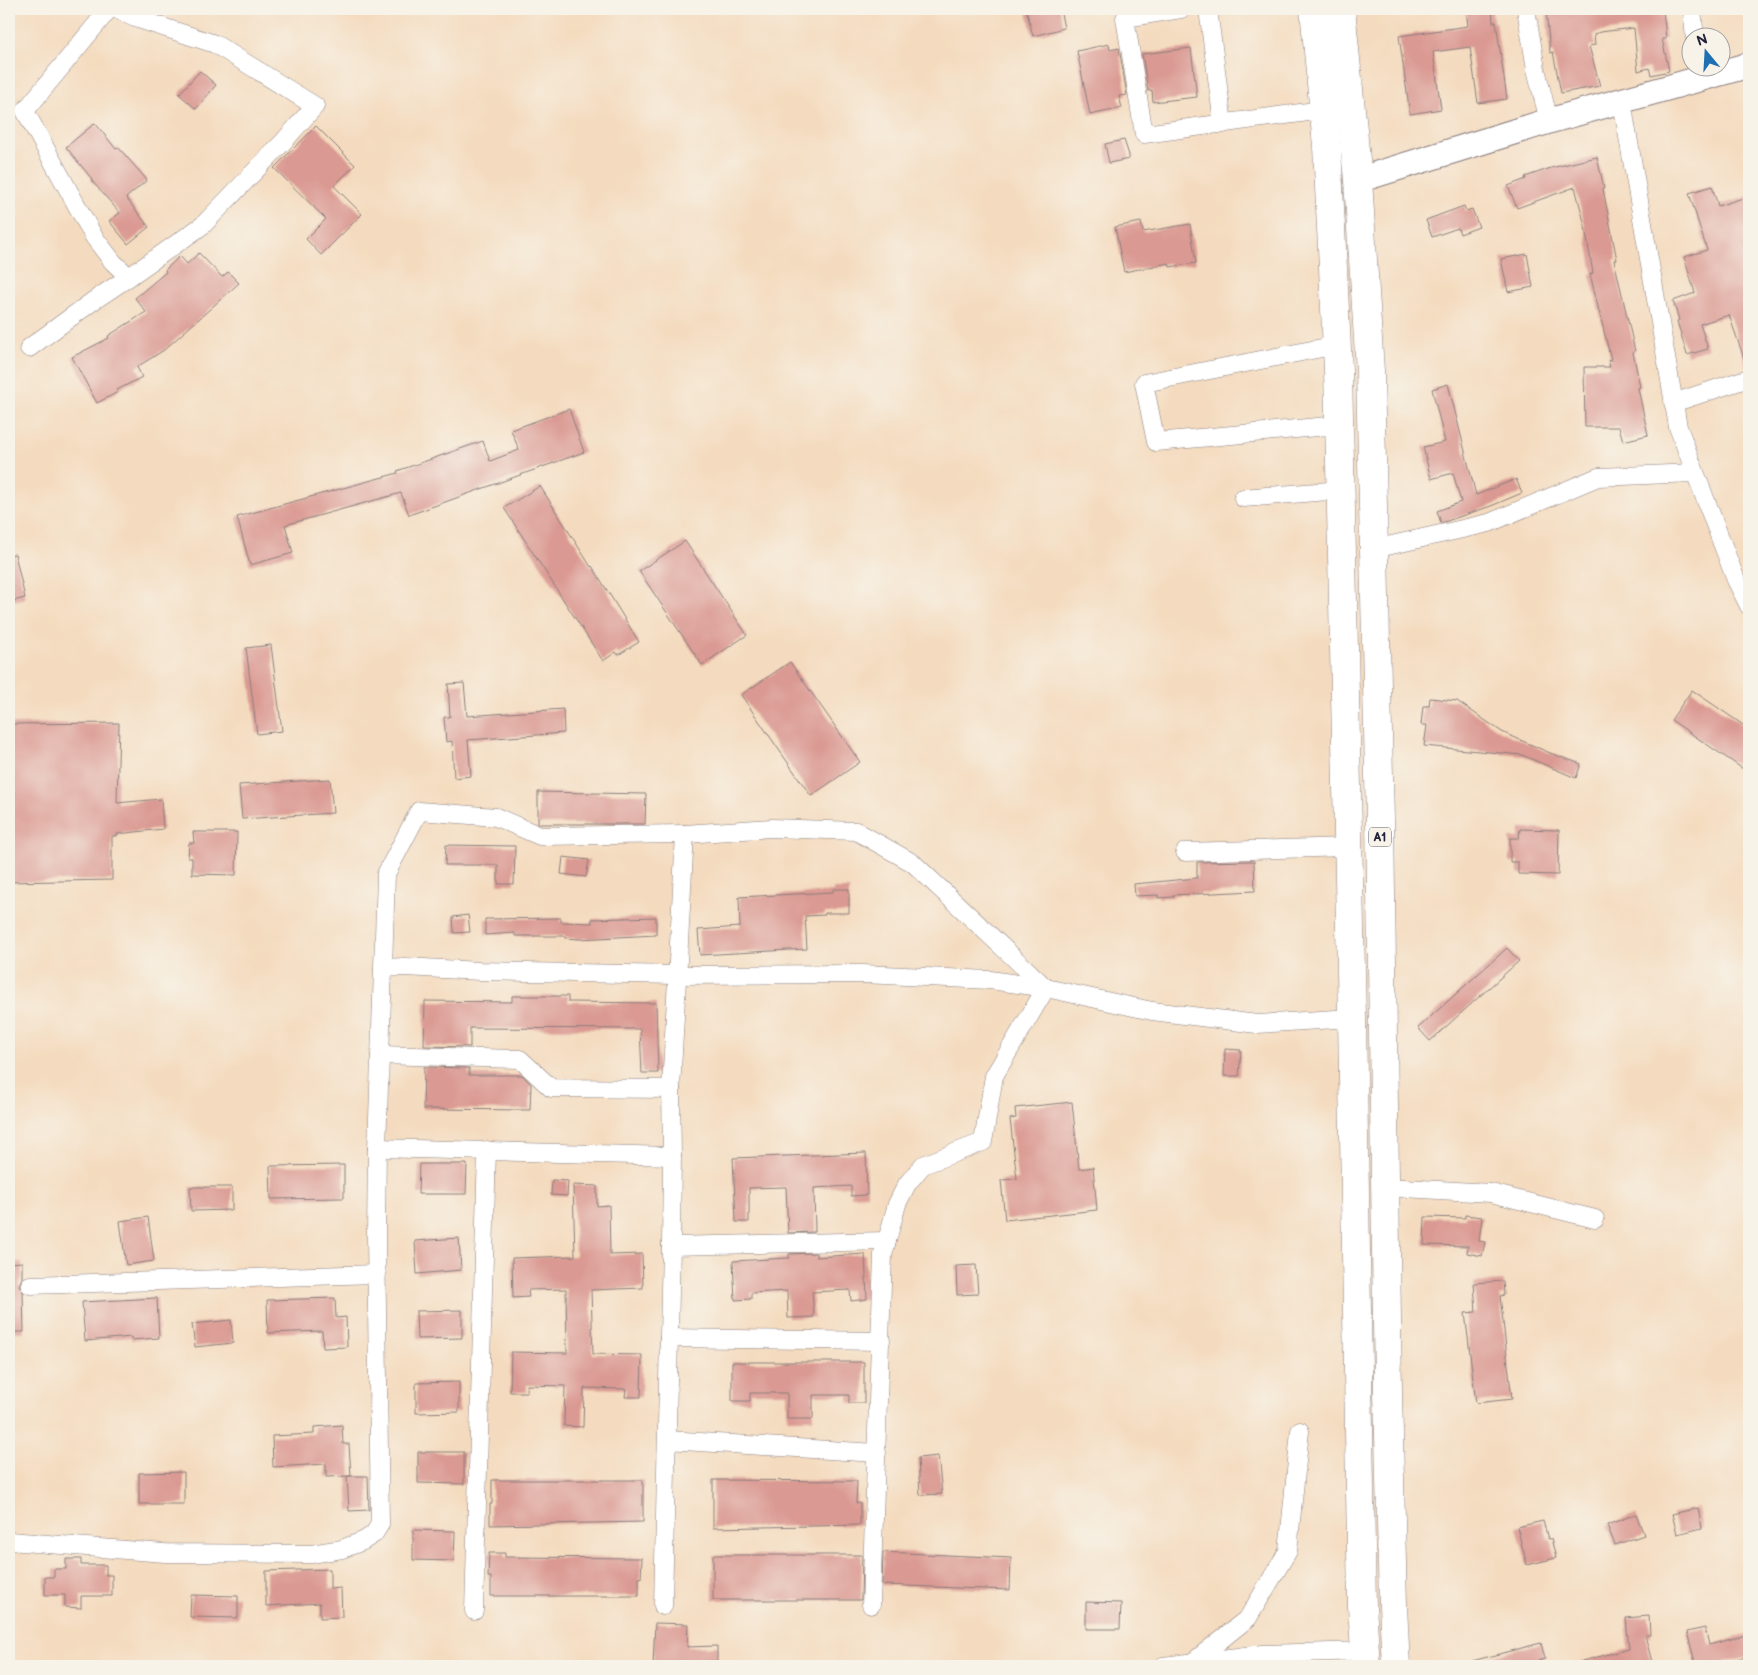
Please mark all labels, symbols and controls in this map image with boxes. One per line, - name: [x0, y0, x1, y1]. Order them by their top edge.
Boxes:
- north arrow: [1680, 28, 1730, 78]
- text: N: [1695, 30, 1710, 50]
- road number: A1: [1369, 828, 1391, 846]

